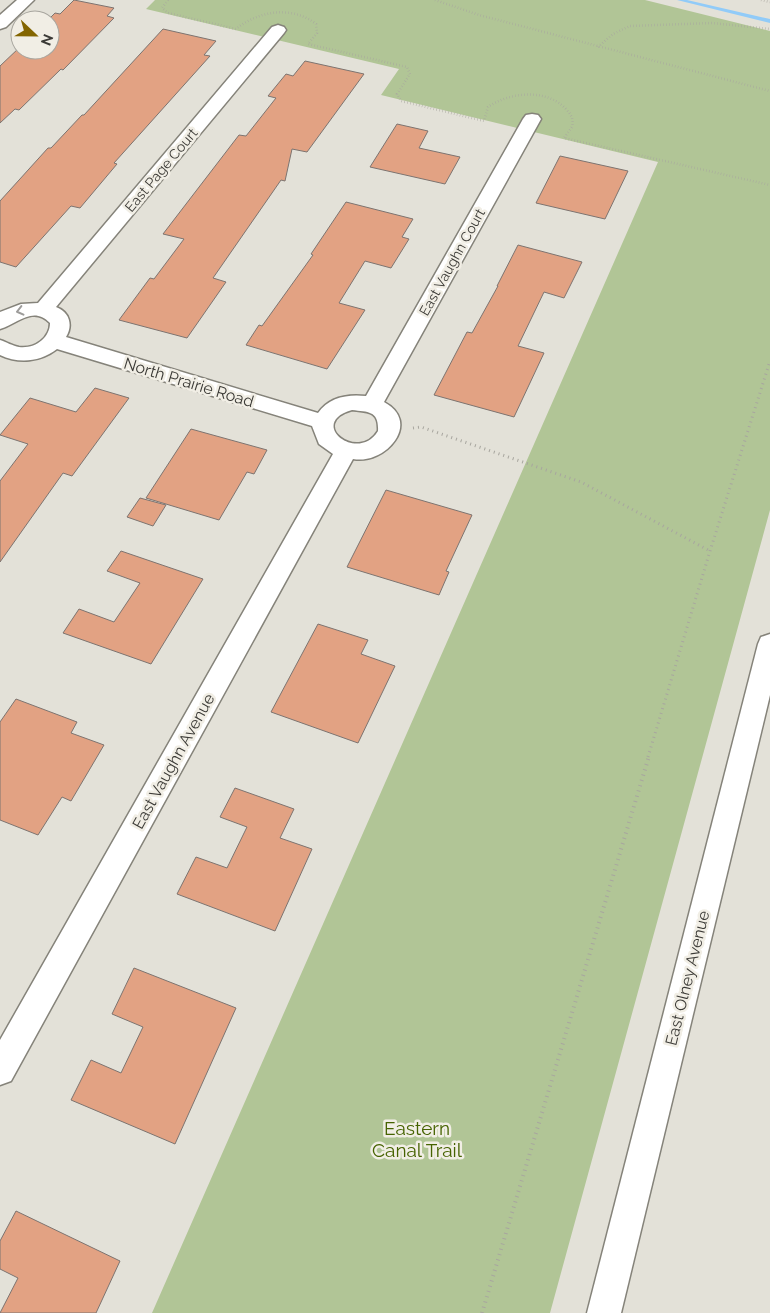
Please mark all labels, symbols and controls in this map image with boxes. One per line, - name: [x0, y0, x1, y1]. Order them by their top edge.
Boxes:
- north arrow: [10, 10, 60, 60]
- text: N: [38, 32, 56, 48]
- street label: East Page Court: [122, 125, 201, 215]
- street label: East Vaughn Court: [416, 205, 488, 318]
- one-way arrow: [16, 305, 25, 316]
- street label: North Prairie Road: [122, 354, 256, 411]
- street label: East Vaughn Avenue: [128, 690, 218, 832]
- street label: East Olney Avenue: [662, 909, 713, 1048]
- park label: Eastern Canal Trail: [372, 1117, 463, 1161]

